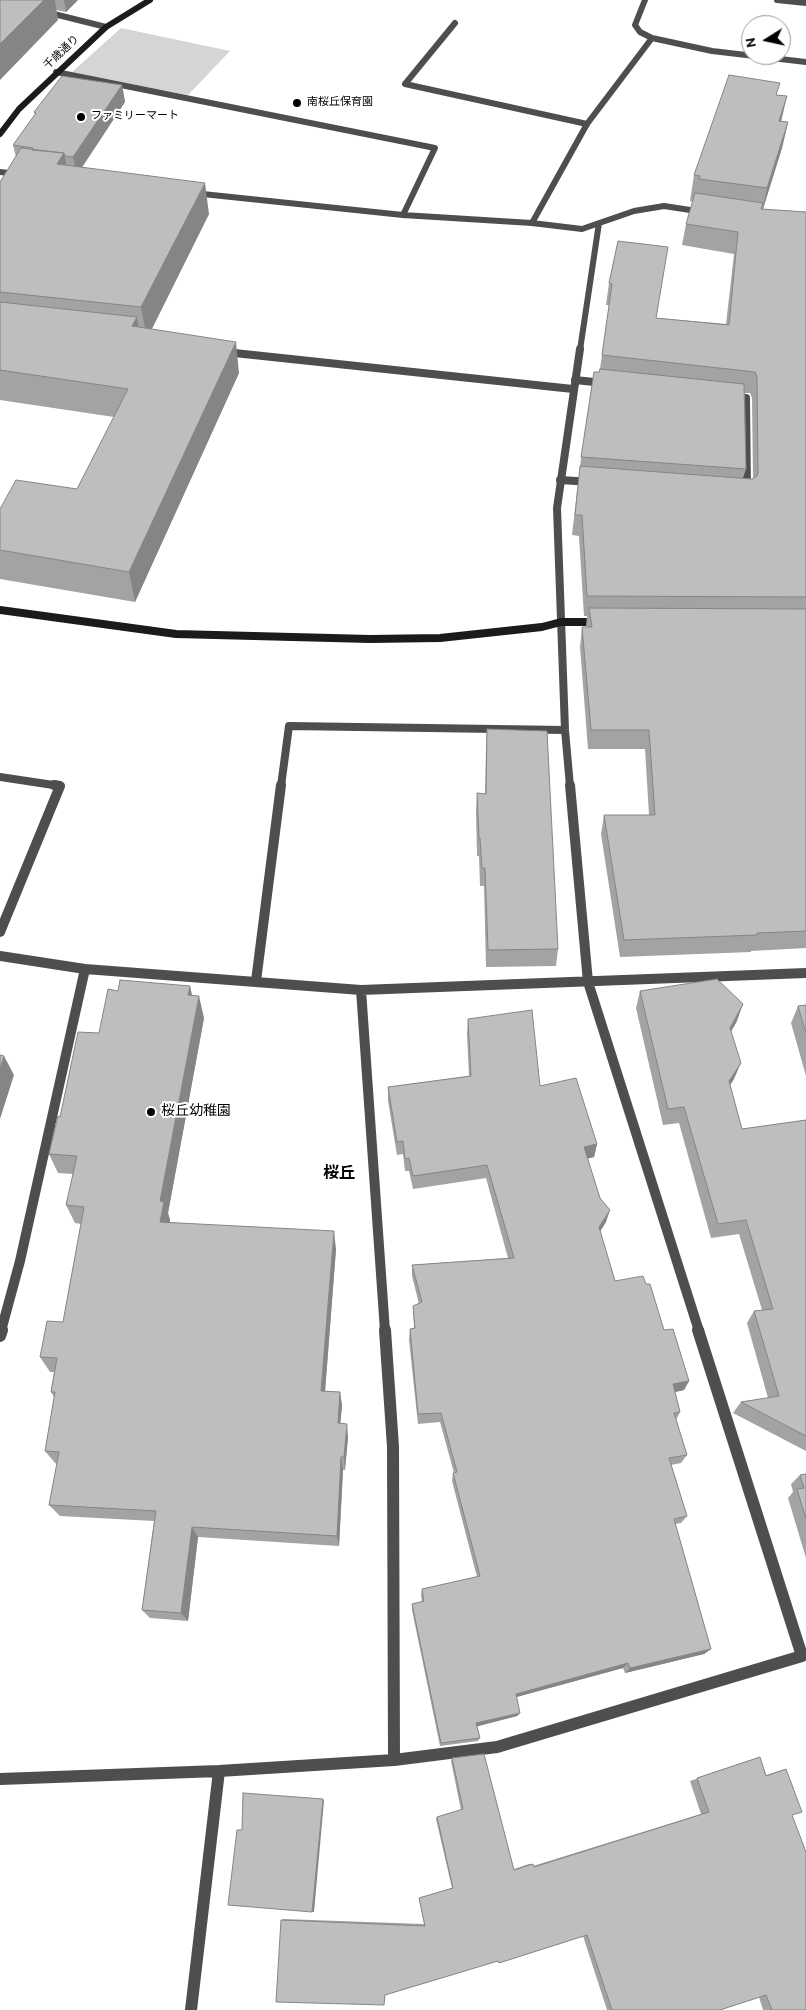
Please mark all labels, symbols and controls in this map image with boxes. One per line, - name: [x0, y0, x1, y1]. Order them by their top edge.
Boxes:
- north arrow: [741, 15, 791, 65]
- street label: 千歳通り: [41, 33, 83, 73]
- text: N: [742, 36, 761, 49]
- place label: 南桜丘保育園: [307, 96, 373, 110]
- marker: 南桜丘保育園: [291, 97, 303, 109]
- place label: ファミリーマート: [91, 110, 179, 124]
- marker: ファミリーマート: [75, 111, 87, 123]
- place label: 桜丘幼稚園: [161, 1104, 231, 1120]
- marker: 桜丘幼稚園: [145, 1106, 157, 1118]
- district label: 桜丘: [323, 1165, 355, 1185]

